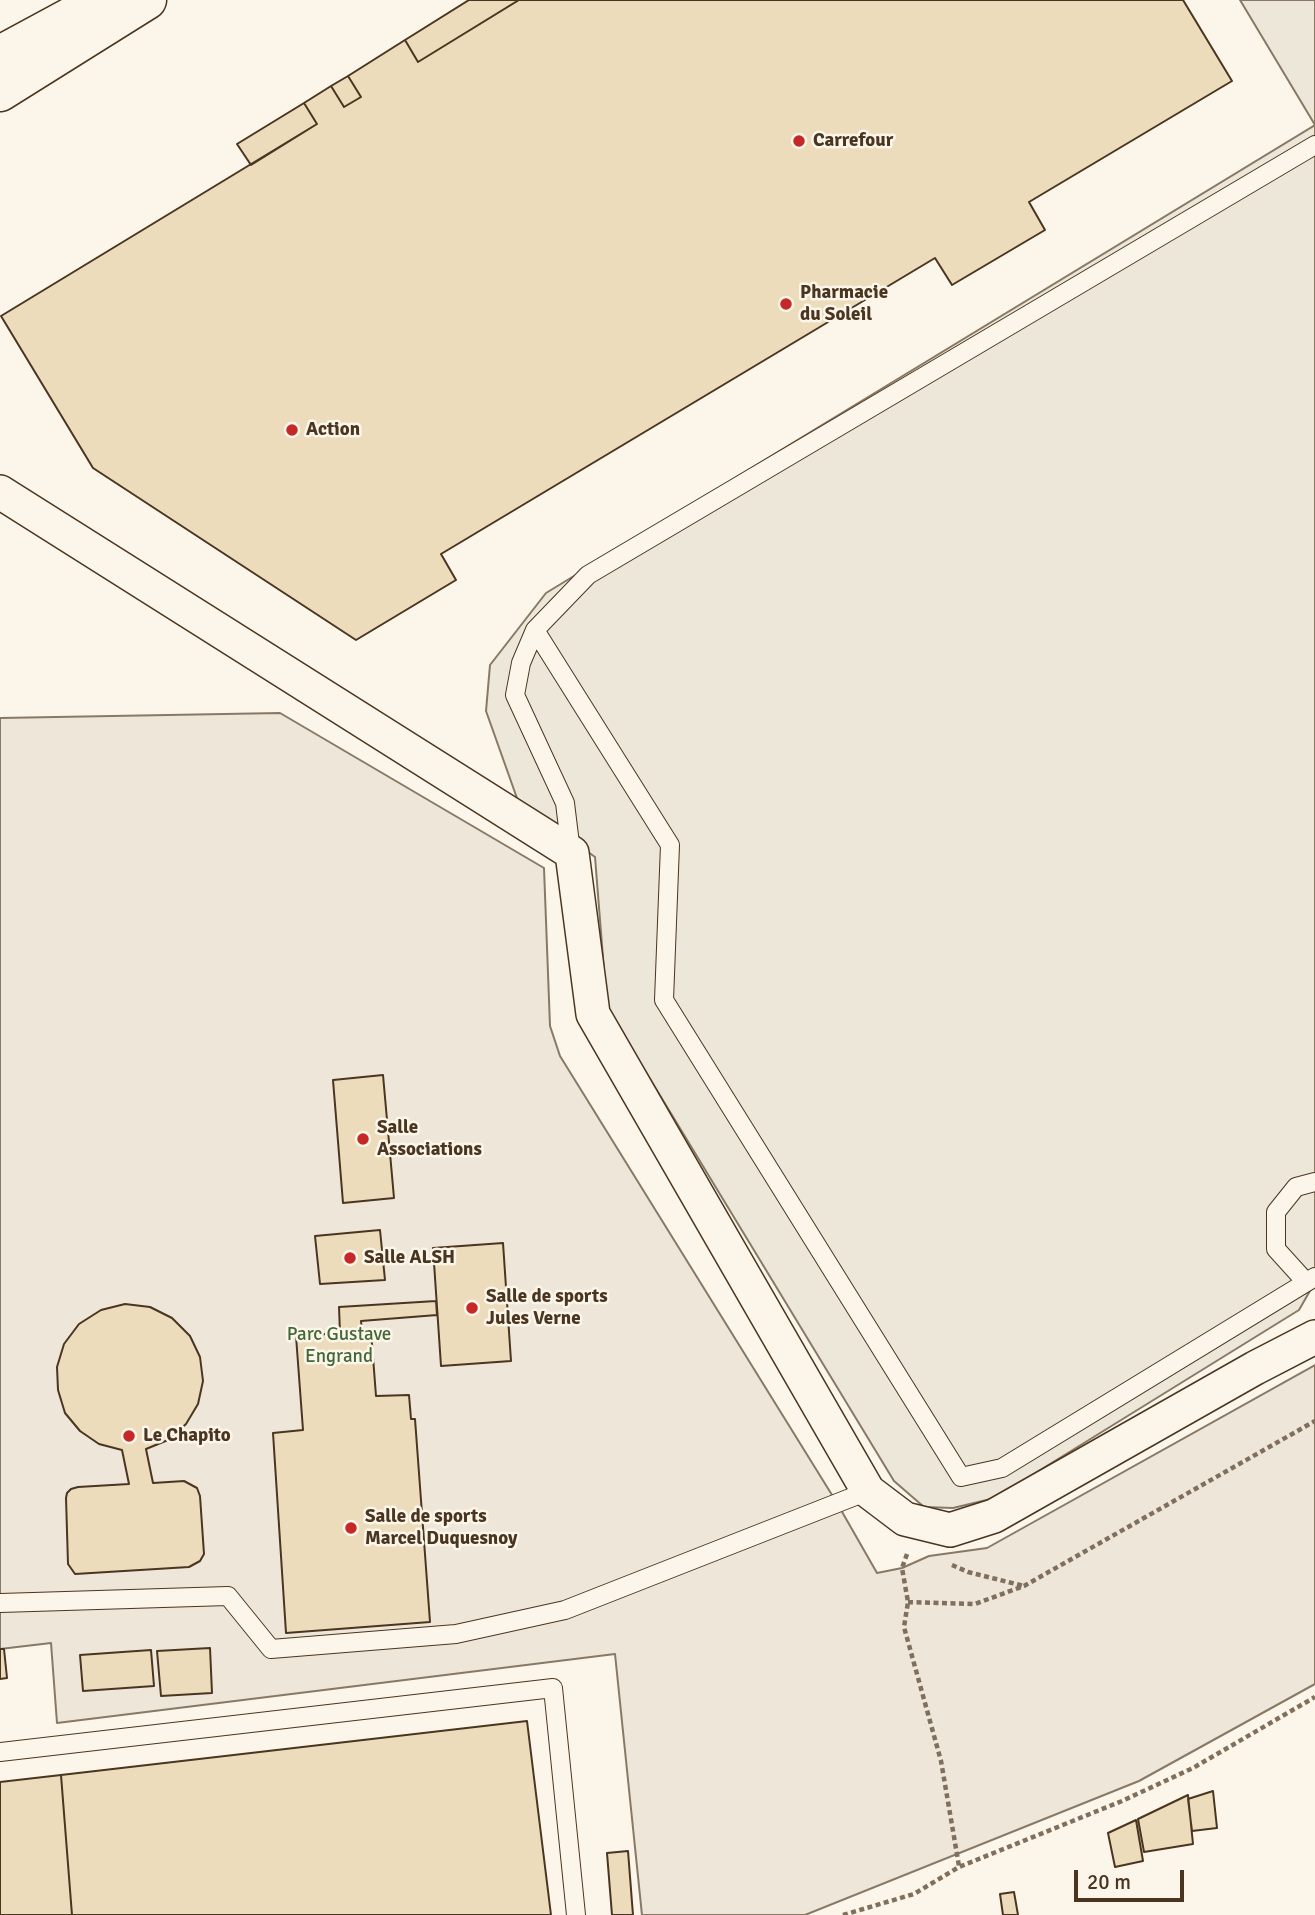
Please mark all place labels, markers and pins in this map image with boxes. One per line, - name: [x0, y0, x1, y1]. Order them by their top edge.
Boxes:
- place label: Carrefour: [813, 130, 893, 152]
- marker: Carrefour: [791, 133, 807, 149]
- place label: Pharmacie du Soleil: [800, 282, 888, 326]
- marker: Pharmacie du Soleil: [778, 296, 794, 312]
- place label: Action: [306, 419, 360, 441]
- marker: Action: [284, 422, 300, 438]
- place label: Salle Associations: [377, 1117, 482, 1161]
- marker: Salle Associations: [355, 1131, 371, 1147]
- place label: Salle ALSH: [364, 1247, 455, 1269]
- marker: Salle ALSH: [342, 1250, 358, 1266]
- place label: Salle de sports Jules Verne: [486, 1286, 608, 1330]
- marker: Salle de sports Jules Verne: [464, 1300, 480, 1316]
- place label: Le Chapito: [143, 1425, 231, 1447]
- marker: Le Chapito: [121, 1428, 137, 1444]
- place label: Salle de sports Marcel Duquesnoy: [365, 1506, 517, 1550]
- marker: Salle de sports Marcel Duquesnoy: [343, 1520, 359, 1536]

